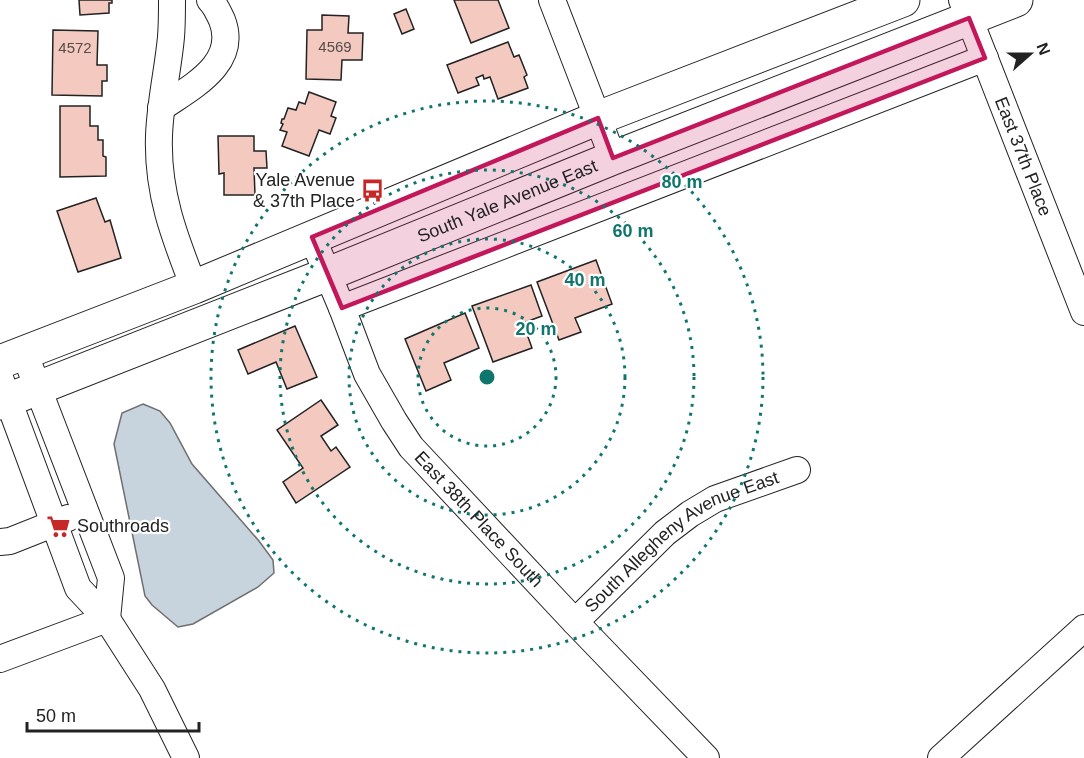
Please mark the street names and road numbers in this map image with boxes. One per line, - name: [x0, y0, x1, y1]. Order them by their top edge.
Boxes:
- street label: East 37th Place: [991, 94, 1055, 219]
- street label: South Yale Avenue East: [414, 156, 600, 247]
- street label: East 38th Place South: [410, 447, 547, 591]
- street label: South Allegheny Avenue East: [581, 467, 781, 616]

